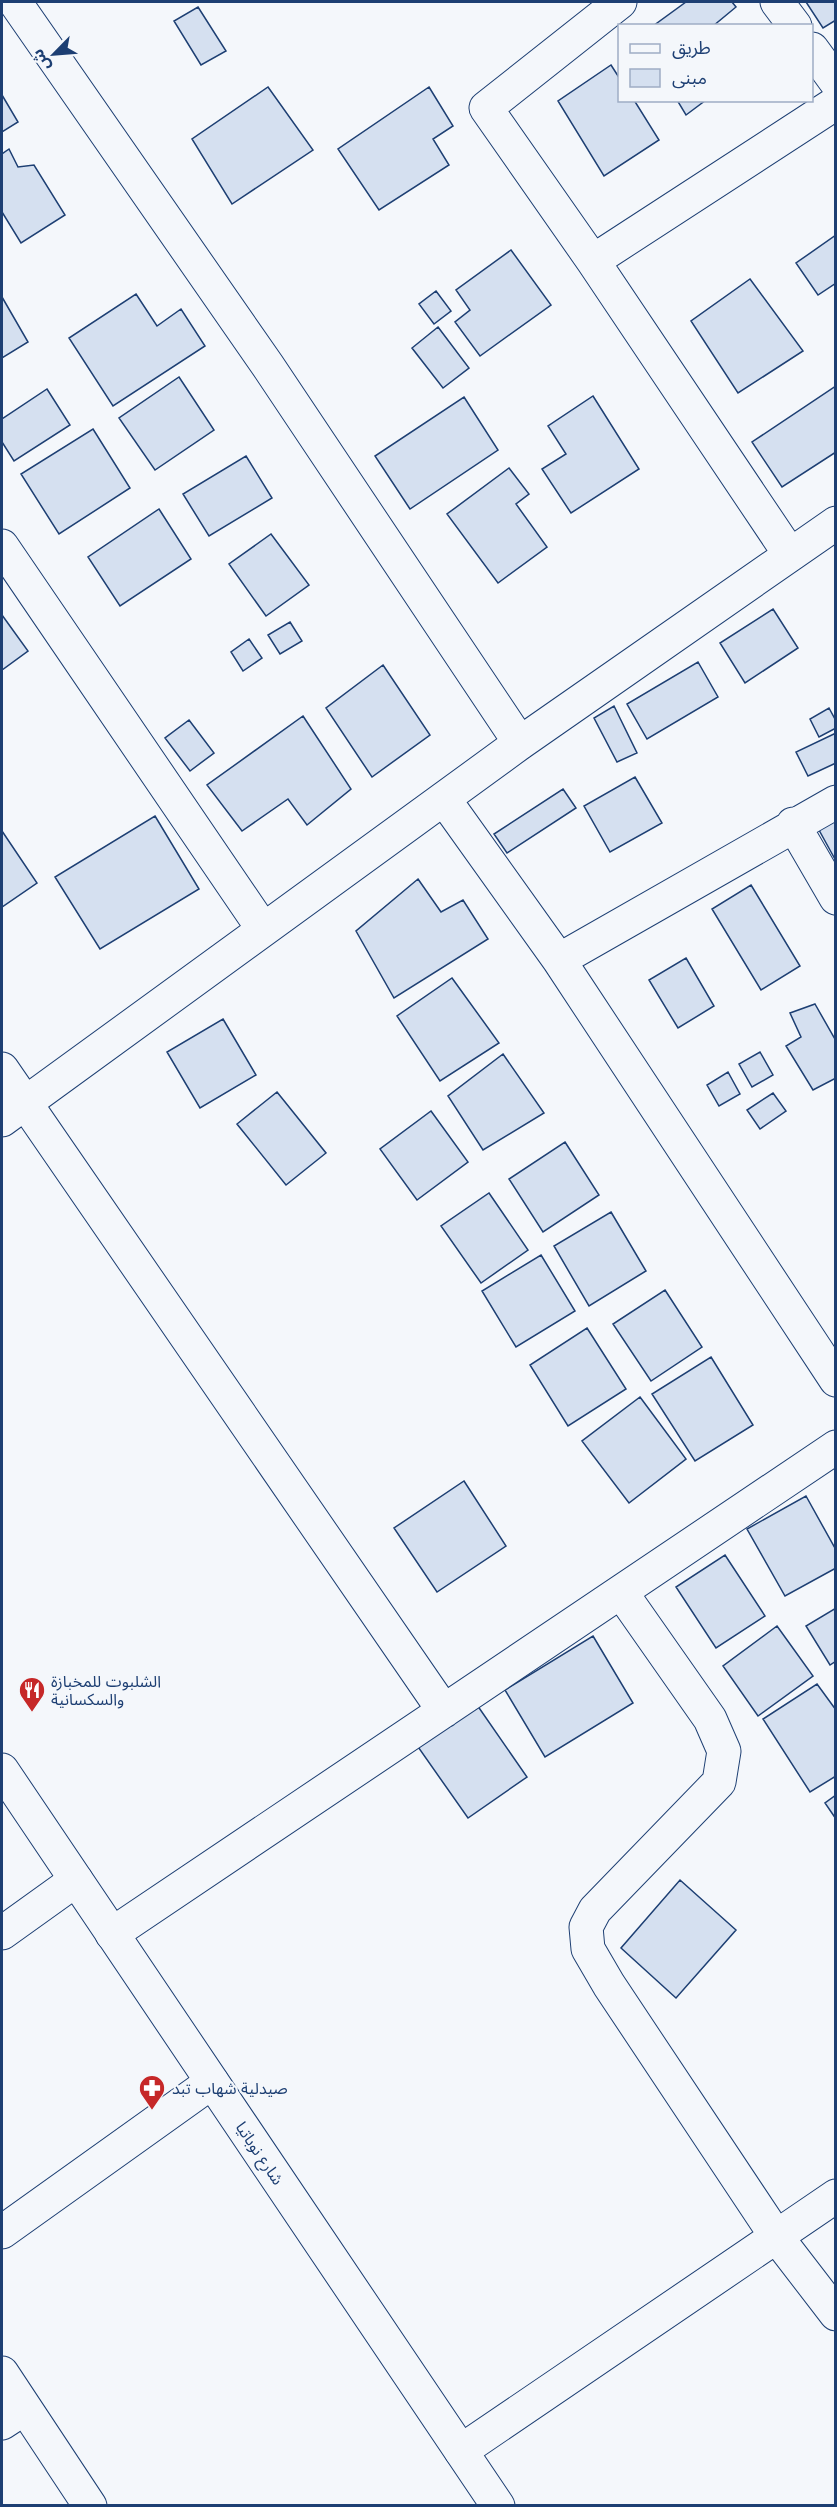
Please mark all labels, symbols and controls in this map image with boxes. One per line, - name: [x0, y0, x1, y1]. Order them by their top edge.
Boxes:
- north arrow: [24, 24, 84, 84]
- legend: [618, 24, 813, 102]
- text: طريق: [672, 37, 711, 59]
- text: ش: [27, 46, 54, 74]
- text: مبنى: [672, 67, 707, 89]
- place label: الشلبوت للمخبازة والسكسانية: [51, 1671, 161, 1709]
- restaurant icon: الشلبوت للمخبازة والسكسانية: [17, 1675, 47, 1713]
- pharmacy icon: صيدلية شهاب تبد: [137, 2073, 167, 2111]
- place label: صيدلية شهاب تبد: [172, 2078, 288, 2098]
- street label: شارع نوباتيا: [229, 2118, 288, 2190]

